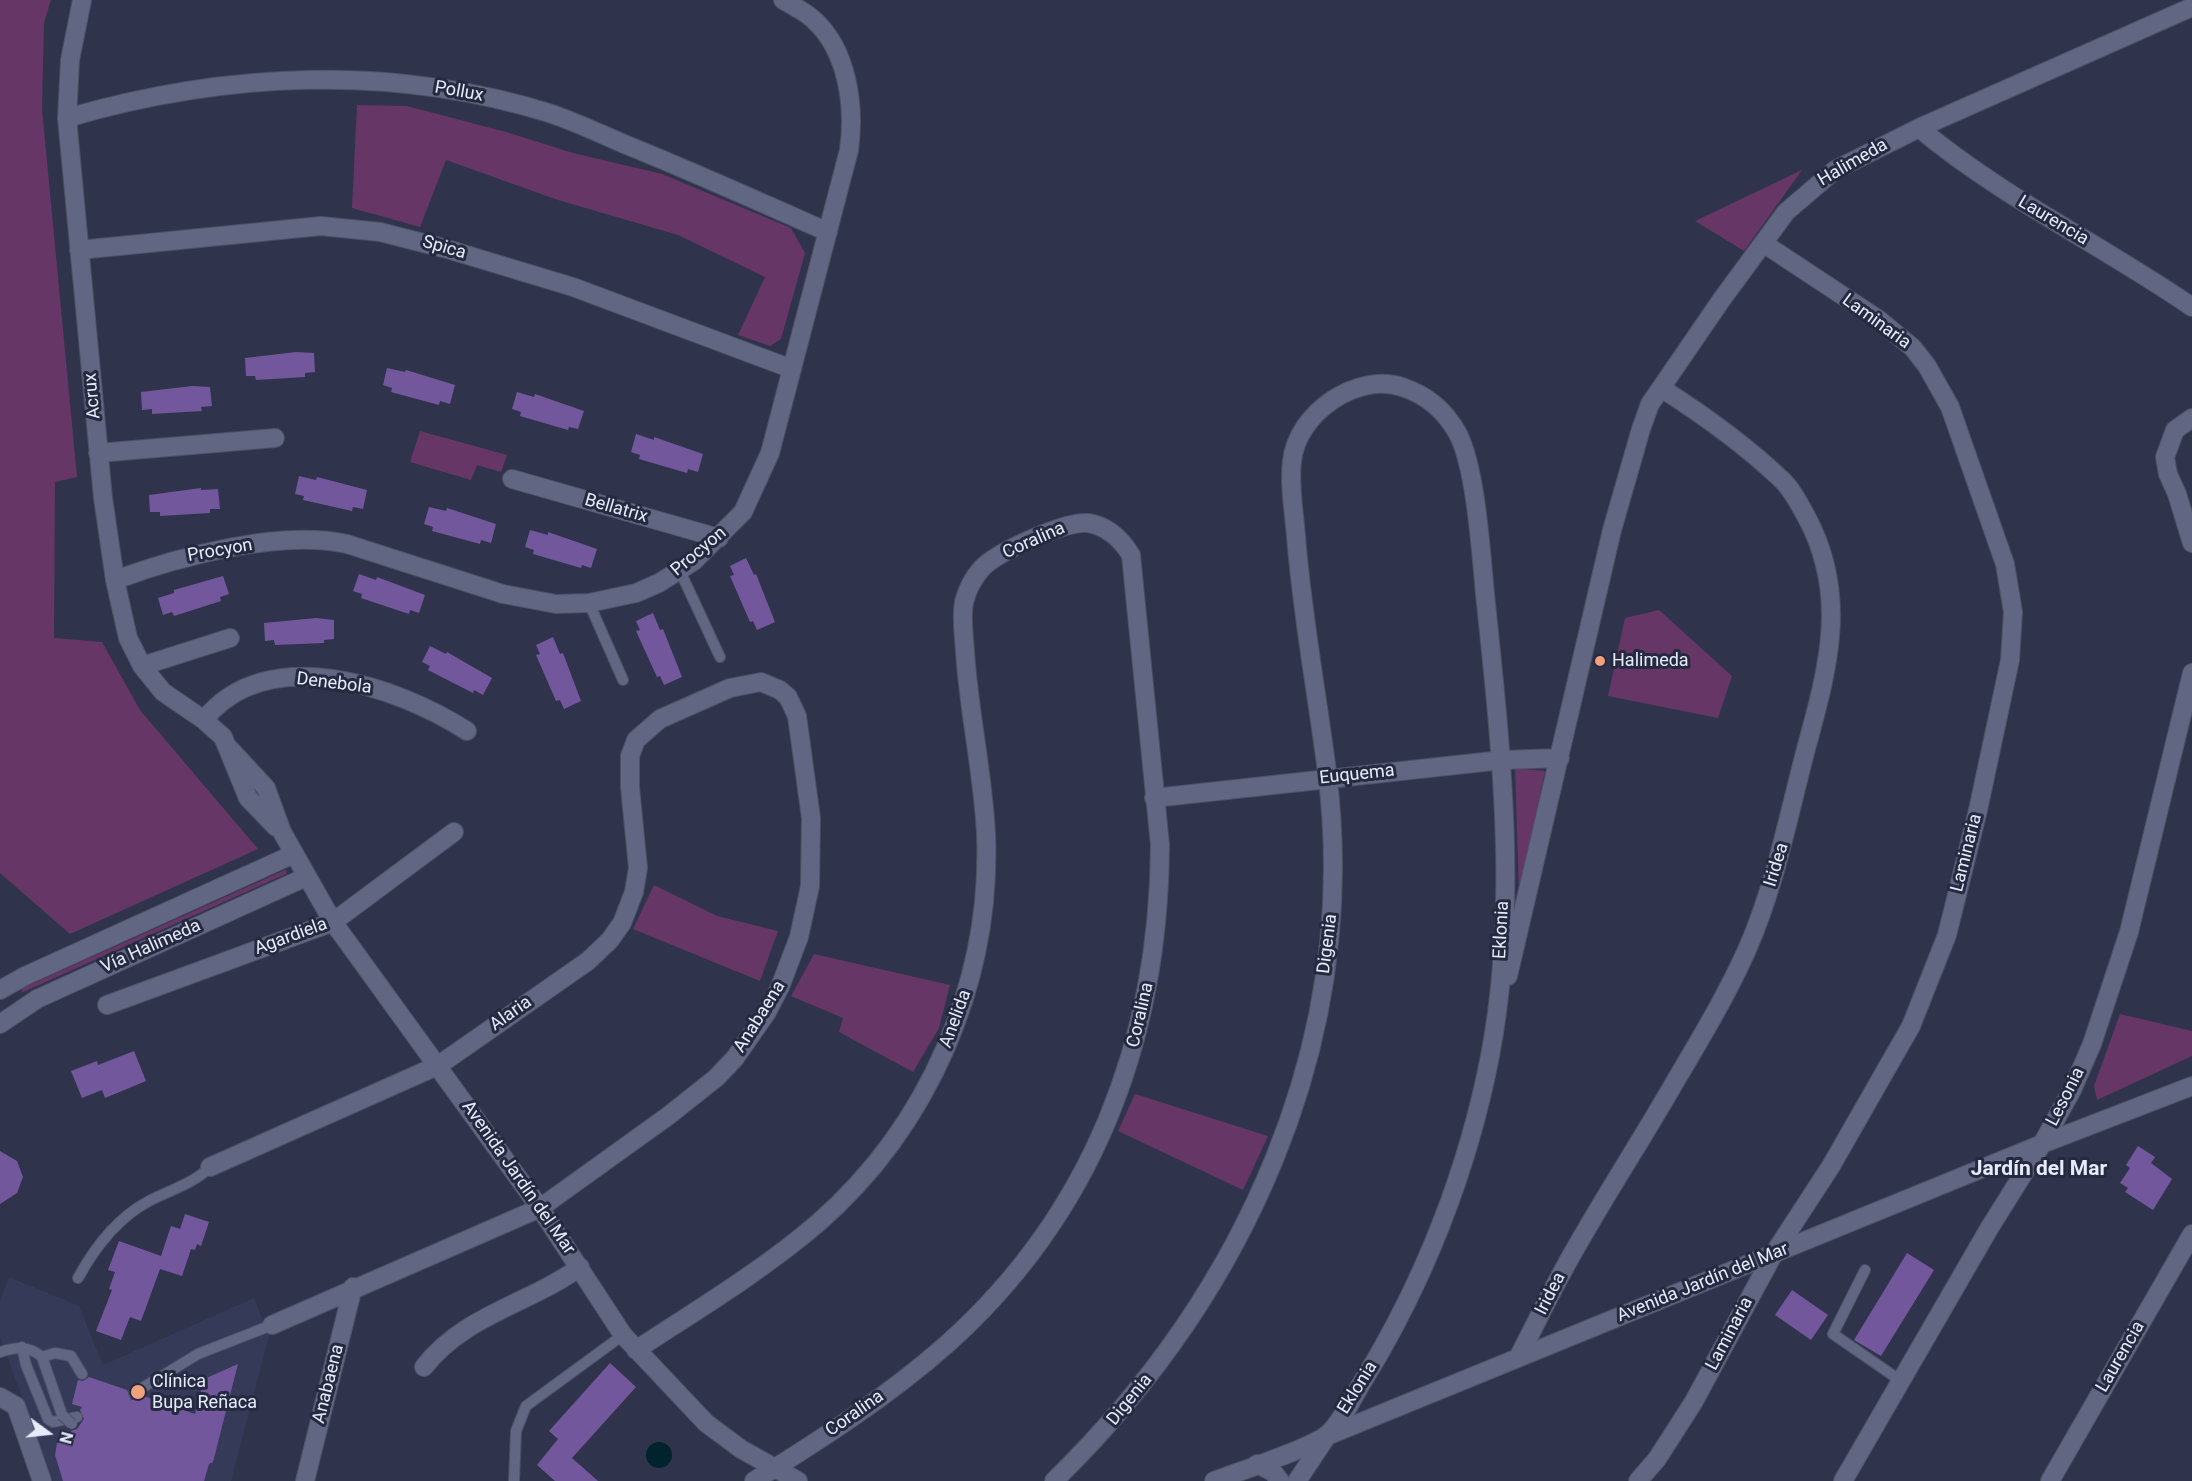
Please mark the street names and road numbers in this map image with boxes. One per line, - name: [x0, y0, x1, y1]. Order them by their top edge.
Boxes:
- street label: Pollux: [433, 77, 485, 107]
- street label: Halimeda: [1814, 134, 1892, 192]
- street label: Laurencia: [2014, 192, 2092, 250]
- street label: Spica: [420, 232, 468, 264]
- street label: Laminaria: [1837, 290, 1915, 354]
- street label: Acrux: [80, 372, 106, 420]
- street label: Bellatrix: [582, 490, 650, 528]
- street label: Coralina: [999, 518, 1069, 564]
- street label: Procyon: [667, 523, 731, 581]
- street label: Procyon: [186, 535, 254, 567]
- street label: Denebola: [295, 669, 373, 699]
- street label: Euquema: [1318, 760, 1396, 790]
- street label: Laminaria: [1947, 812, 1987, 894]
- street label: Iridea: [1760, 840, 1794, 890]
- street label: Eklonia: [1490, 900, 1514, 960]
- street label: Digenia: [1314, 913, 1342, 975]
- street label: Agardiela: [252, 914, 330, 960]
- street label: Vía Halimeda: [98, 915, 204, 979]
- street label: Anabaena: [729, 977, 791, 1057]
- street label: Coralina: [1123, 980, 1159, 1050]
- street label: Anelida: [936, 987, 976, 1051]
- street label: Alaria: [486, 992, 536, 1036]
- street label: Lesonia: [2042, 1064, 2090, 1130]
- street label: Avenida Jardín del Mar: [457, 1097, 579, 1259]
- street label: Avenida Jardín del Mar: [1614, 1239, 1792, 1327]
- street label: Iridea: [1531, 1269, 1571, 1319]
- street label: Laminaria: [1702, 1294, 1758, 1374]
- street label: Laurencia: [2092, 1318, 2150, 1396]
- street label: Anabaena: [309, 1342, 349, 1426]
- street label: Eklonia: [1333, 1358, 1383, 1418]
- street label: Digenia: [1103, 1370, 1157, 1430]
- street label: Coralina: [822, 1386, 888, 1442]

